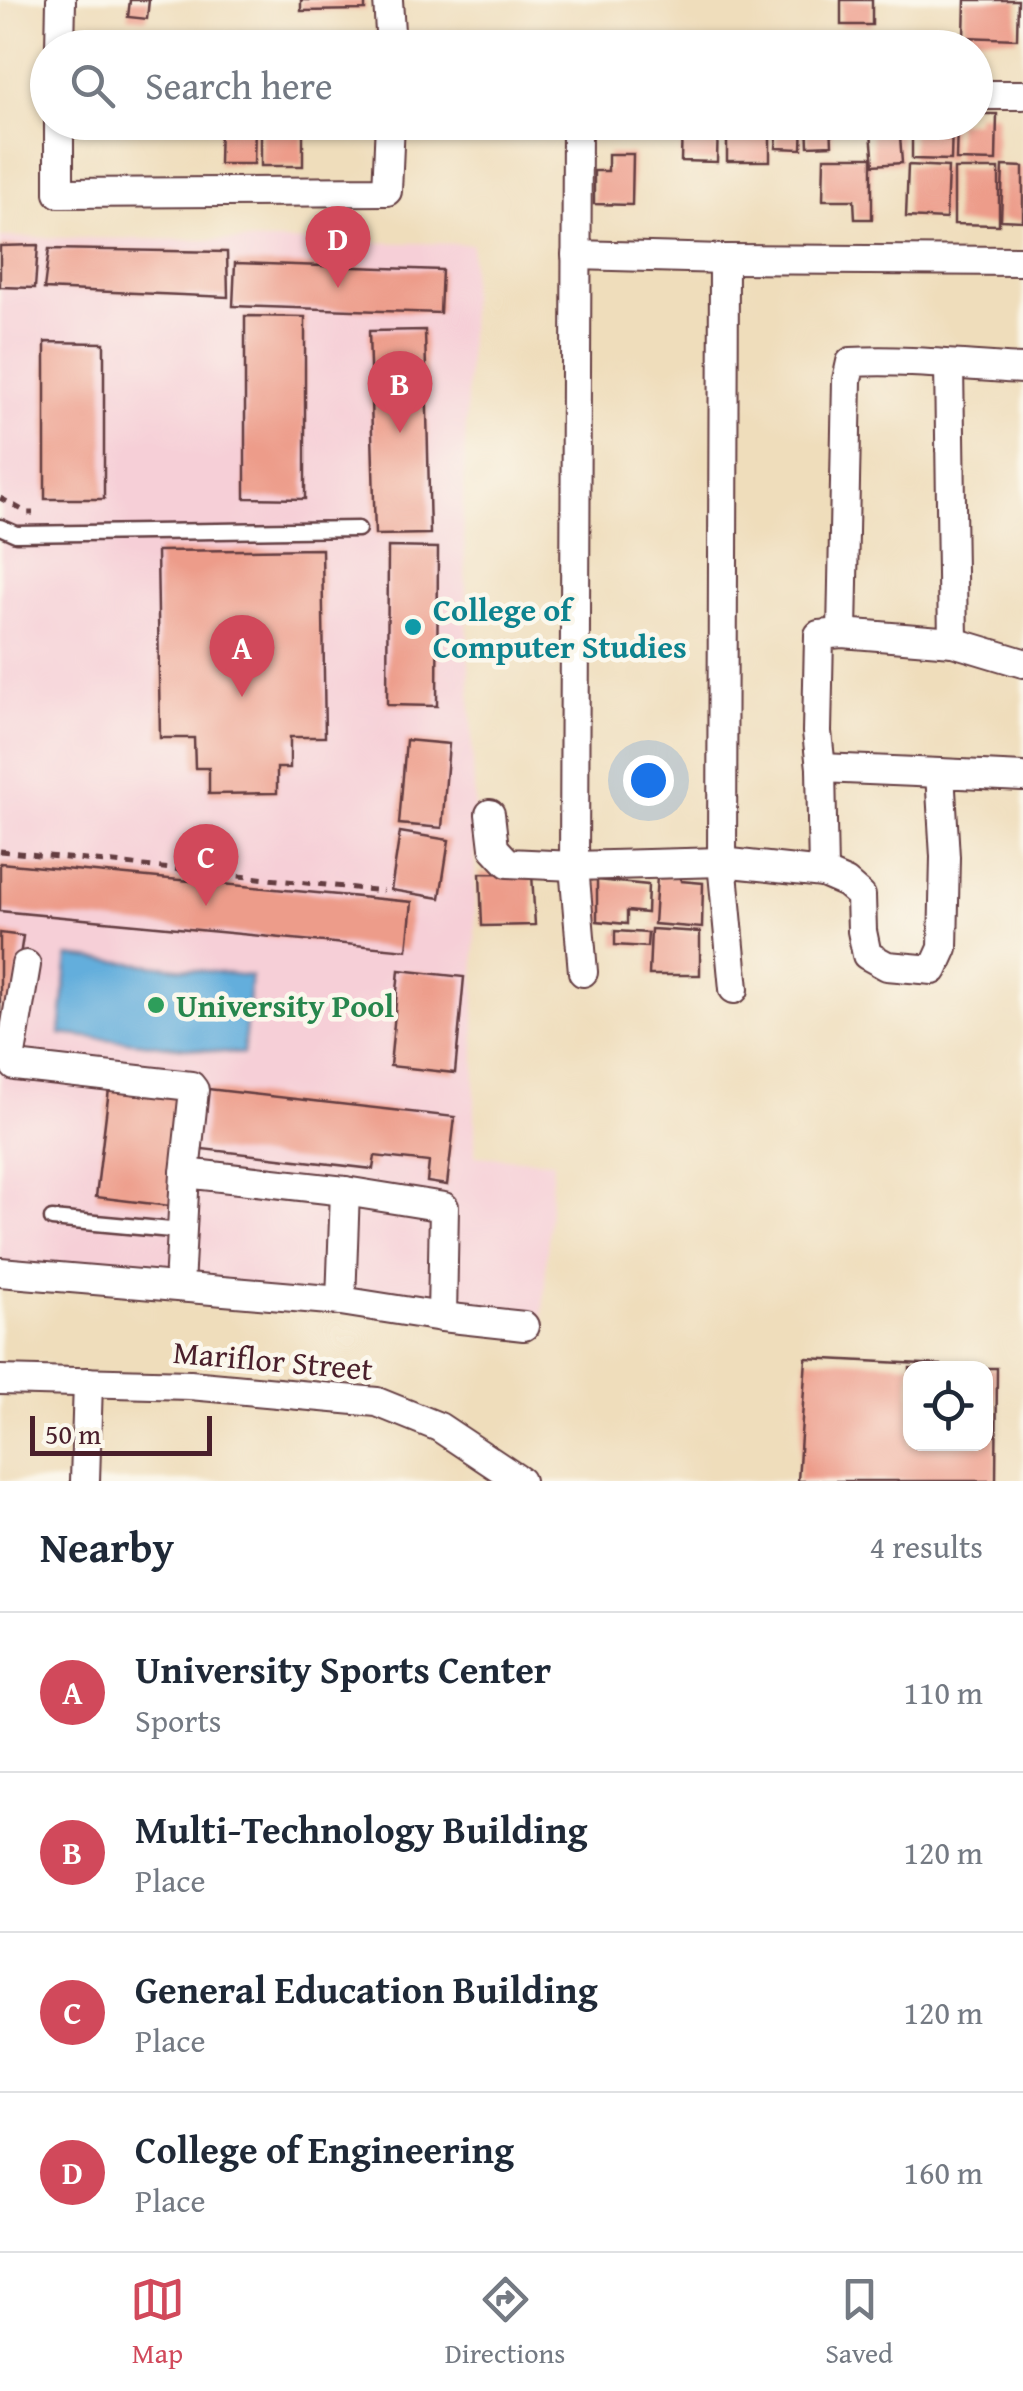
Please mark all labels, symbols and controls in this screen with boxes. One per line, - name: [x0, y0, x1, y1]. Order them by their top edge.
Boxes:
- search box: [30, 30, 993, 140]
- text: Search here: [145, 57, 333, 113]
- icon: search: [65, 58, 120, 113]
- pin: D: [306, 206, 370, 288]
- pin: B: [368, 350, 432, 433]
- place label: College of Computer Studies: [433, 586, 687, 670]
- pin: A: [210, 614, 274, 697]
- marker: College of Computer Studies: [402, 616, 424, 638]
- your location: [623, 755, 674, 806]
- pin: C: [174, 824, 238, 906]
- place label: University Pool: [176, 982, 394, 1029]
- marker: University Pool: [145, 994, 167, 1016]
- street label: Mariflor Street: [171, 1328, 375, 1392]
- map controls: [903, 1361, 993, 1451]
- button: locate: [903, 1361, 993, 1451]
- scale bar: [30, 1411, 212, 1456]
- text: 50 m: [45, 1413, 101, 1454]
- text: Nearby: [40, 1516, 174, 1577]
- text: 4 results: [870, 1523, 983, 1570]
- text: University Sports Center: [135, 1641, 551, 1697]
- text: A: [62, 1669, 83, 1716]
- text: 110 m: [904, 1669, 983, 1716]
- text: Sports: [135, 1697, 221, 1744]
- text: Multi-Technology Building: [135, 1801, 588, 1857]
- text: B: [63, 1829, 82, 1876]
- text: 120 m: [904, 1829, 983, 1876]
- text: Place: [135, 1857, 206, 1904]
- text: General Education Building: [135, 1961, 598, 2017]
- text: C: [63, 1989, 82, 2036]
- text: 120 m: [904, 1989, 983, 2036]
- text: Place: [135, 2017, 206, 2064]
- text: College of Engineering: [135, 2121, 514, 2177]
- text: D: [62, 2149, 83, 2196]
- text: 160 m: [904, 2149, 983, 2196]
- text: Place: [135, 2177, 206, 2224]
- tab: Map: [130, 2272, 185, 2373]
- tab: Directions: [445, 2272, 565, 2373]
- tab: Saved: [825, 2272, 893, 2373]

